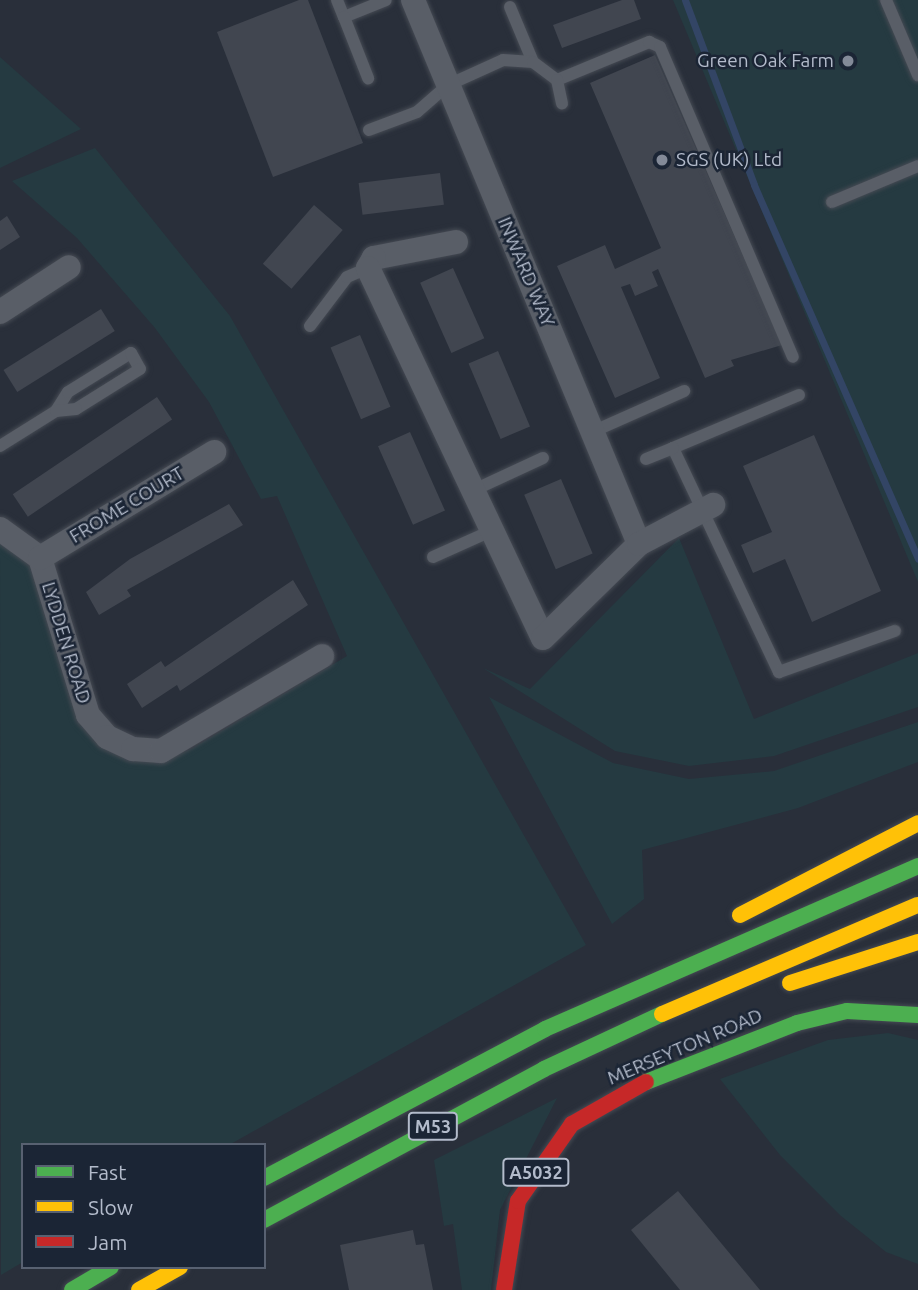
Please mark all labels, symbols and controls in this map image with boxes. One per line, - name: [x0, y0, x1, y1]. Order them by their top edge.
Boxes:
- place label: Green Oak Farm: [697, 50, 834, 72]
- marker: Green Oak Farm: [840, 53, 856, 69]
- place label: SGS (UK) Ltd: [676, 149, 782, 171]
- marker: SGS (UK) Ltd: [654, 152, 670, 168]
- street label: INWARD WAY: [493, 214, 559, 330]
- street label: FROME COURT: [66, 462, 188, 548]
- street label: LYDDEN ROAD: [37, 579, 95, 707]
- street label: MERSEYTON ROAD: [604, 1004, 766, 1090]
- road number: M53: [407, 1112, 459, 1140]
- legend: [21, 1143, 266, 1269]
- road number: A5032: [501, 1157, 571, 1186]
- text: Fast: [88, 1160, 126, 1184]
- text: Slow: [88, 1195, 133, 1219]
- text: Jam: [88, 1230, 127, 1254]

